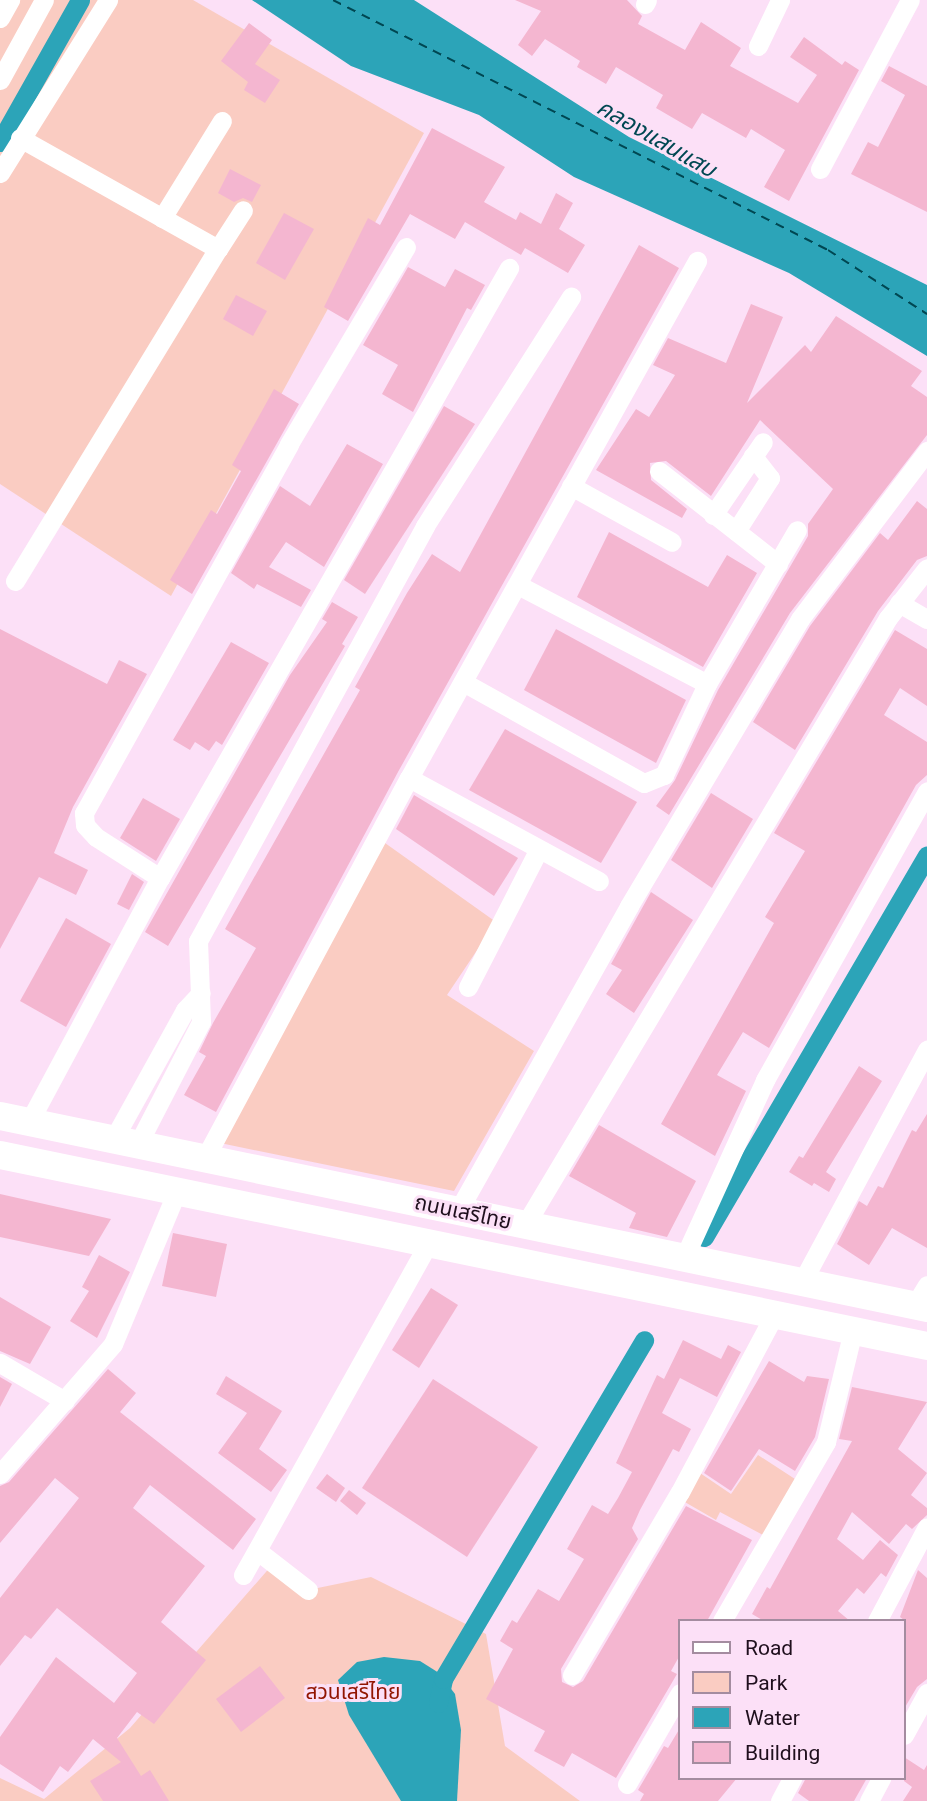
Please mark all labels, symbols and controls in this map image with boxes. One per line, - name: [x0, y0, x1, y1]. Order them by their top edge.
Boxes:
- water label: คลองแสนแสบ: [592, 94, 720, 184]
- street label: ถนนเสรีไทย: [412, 1189, 514, 1235]
- legend: [678, 1619, 906, 1780]
- text: Road: [745, 1636, 793, 1660]
- text: Park: [745, 1671, 787, 1695]
- park label: สวนเสรีไทย: [305, 1679, 401, 1705]
- text: Water: [745, 1706, 800, 1730]
- text: Building: [745, 1741, 820, 1765]

